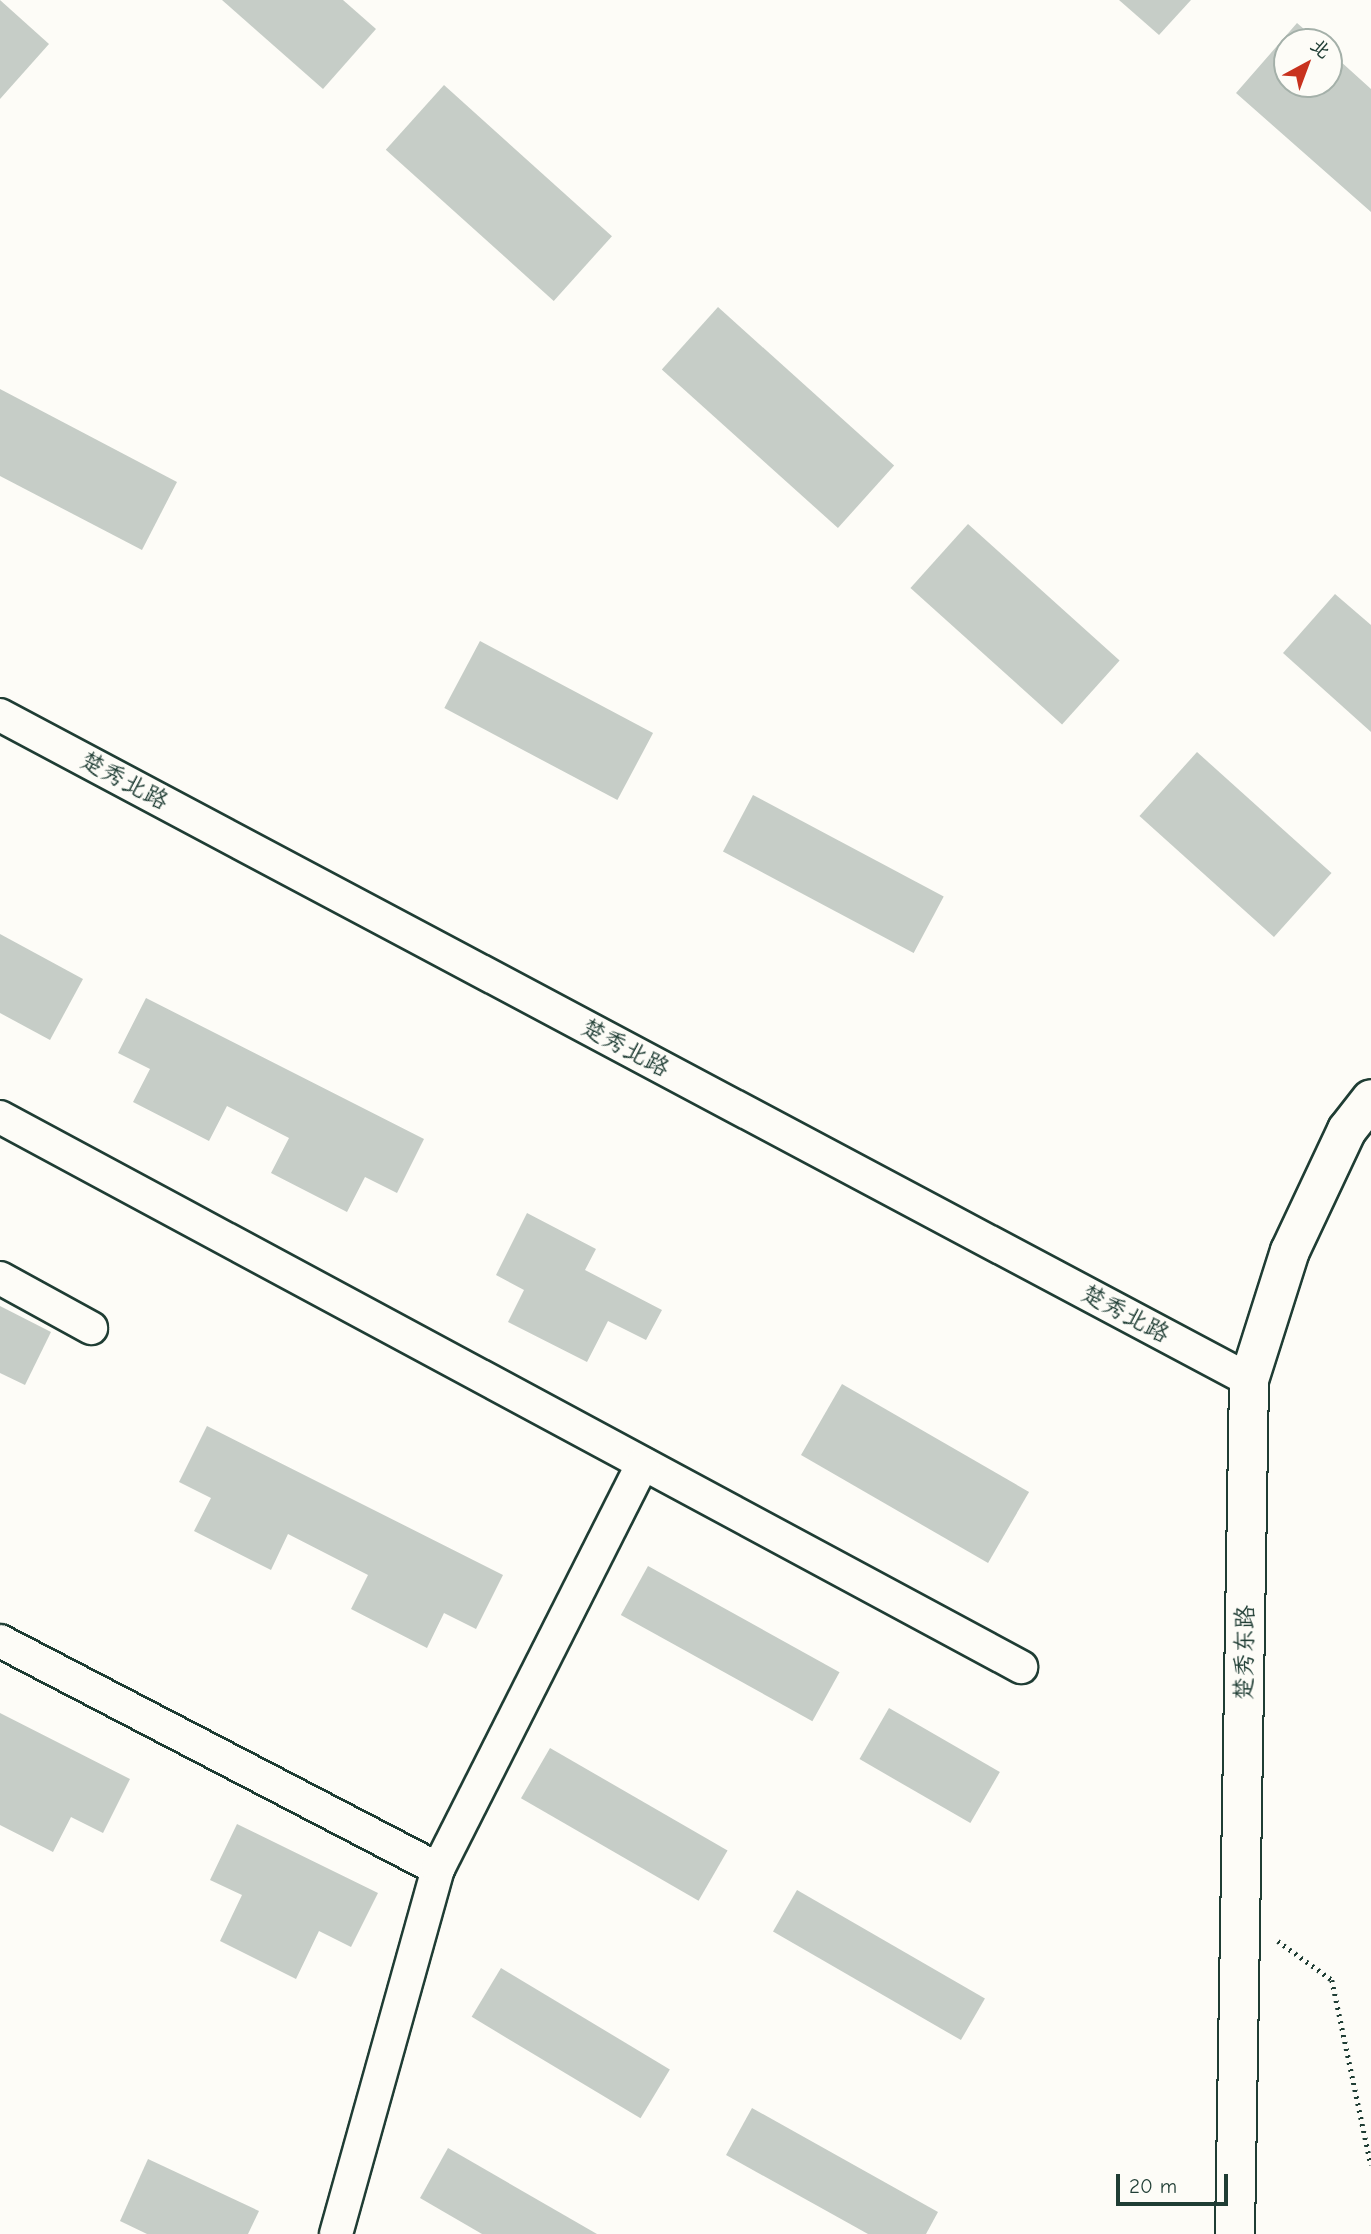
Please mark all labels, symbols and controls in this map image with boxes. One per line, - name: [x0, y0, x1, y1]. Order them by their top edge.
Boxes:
- north arrow: [1273, 28, 1343, 98]
- text: 北: [1306, 34, 1335, 63]
- street label: 楚秀北路: [75, 746, 173, 816]
- street label: 楚秀北路: [576, 1013, 674, 1083]
- street label: 楚秀北路: [1076, 1279, 1174, 1349]
- street label: 楚秀东路: [1230, 1605, 1260, 1701]
- scale bar: [1119, 2160, 1231, 2204]
- text: 20 m: [1129, 2174, 1177, 2198]

